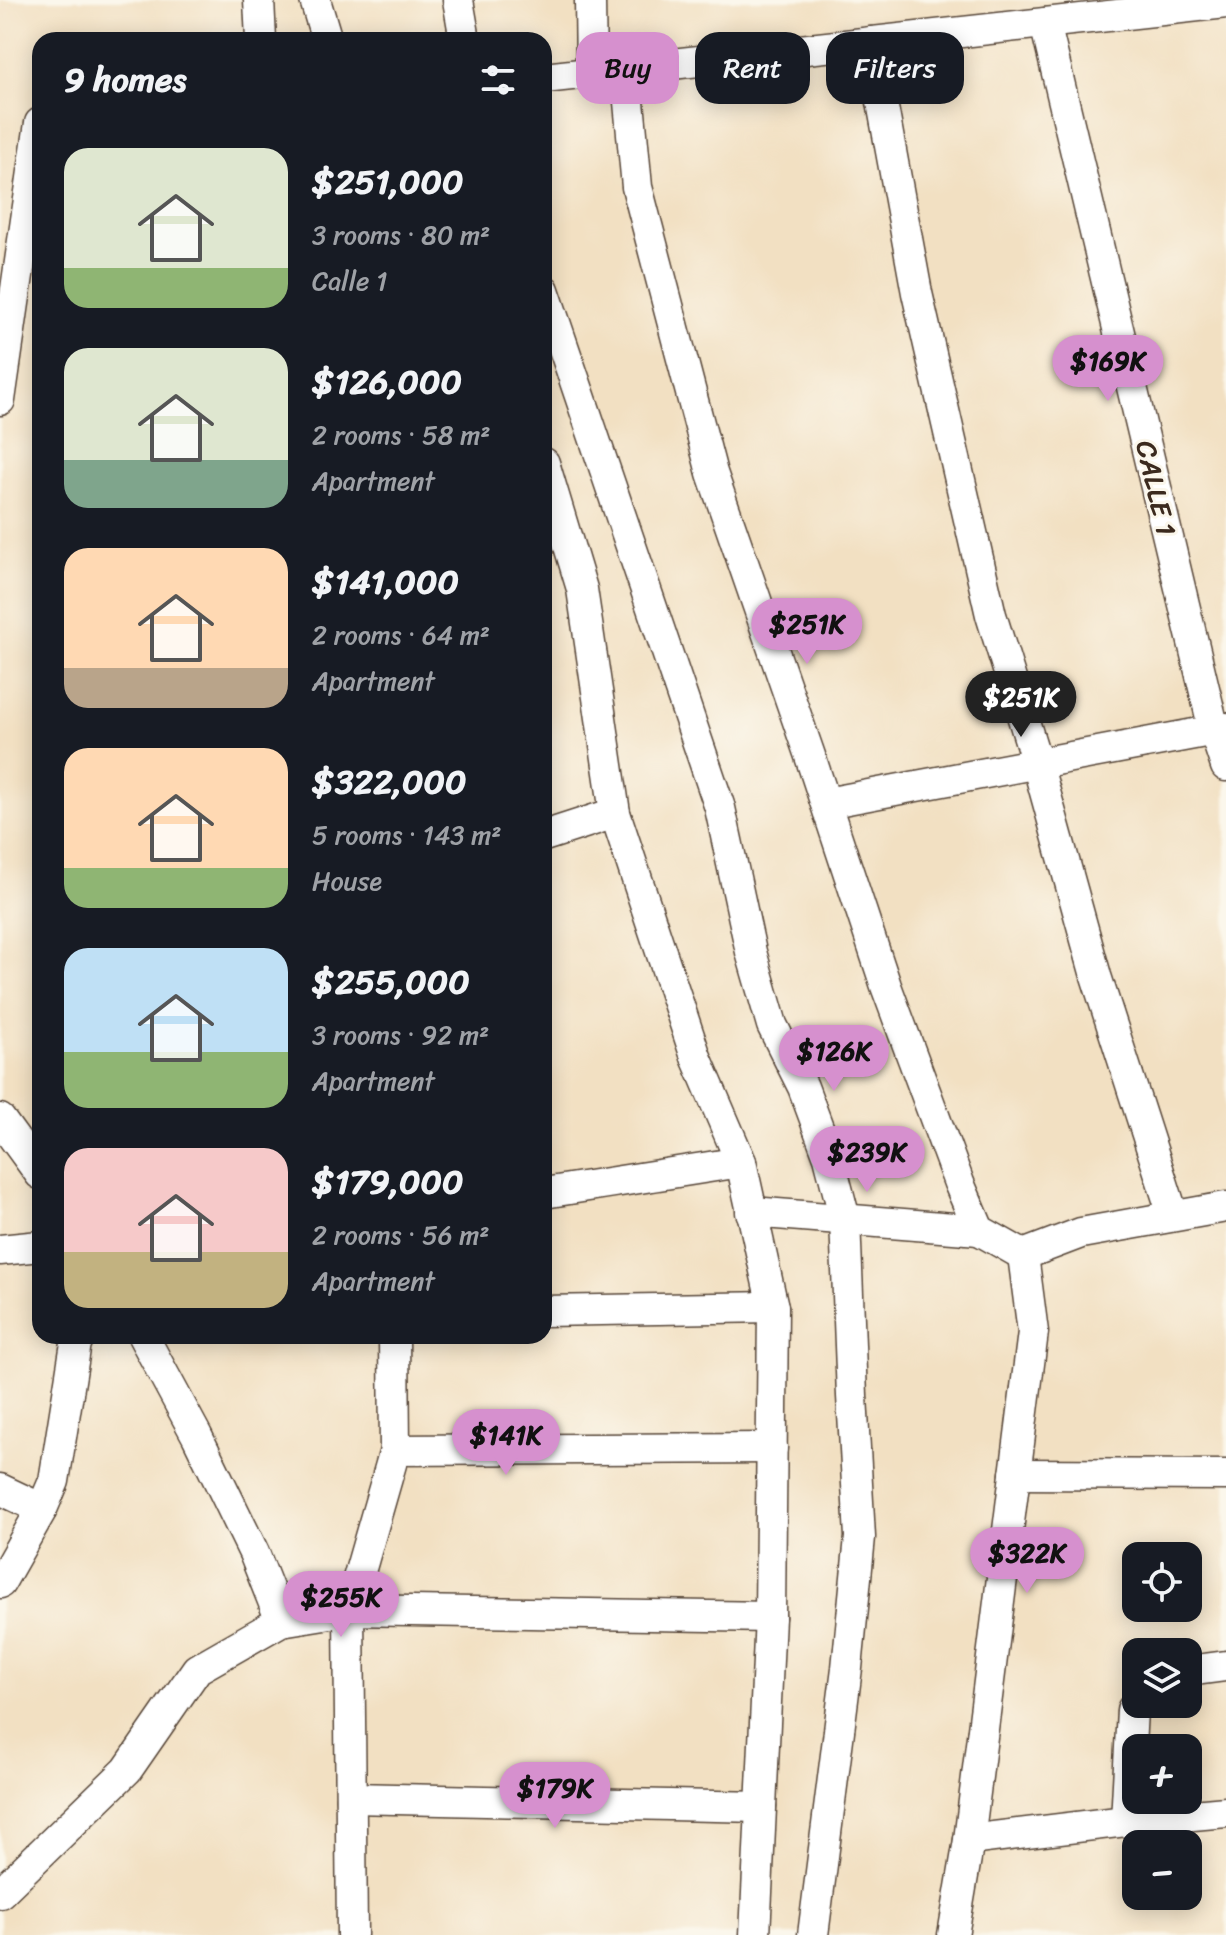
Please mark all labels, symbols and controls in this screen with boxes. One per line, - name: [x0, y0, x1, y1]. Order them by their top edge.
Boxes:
- chip: Buy: [576, 32, 679, 104]
- chip: Rent: [695, 32, 810, 104]
- chip: Filters: [826, 32, 964, 104]
- text: 9 homes: [64, 50, 186, 110]
- icon: filters: [476, 58, 520, 102]
- text: $251,000: [312, 152, 463, 212]
- icon: home: [128, 180, 224, 276]
- text: 3 rooms · 80 m²: [312, 212, 490, 258]
- text: Calle 1: [312, 258, 387, 304]
- pin: $169K: [1052, 335, 1164, 403]
- text: $169K: [1070, 338, 1146, 384]
- text: $126,000: [312, 352, 462, 412]
- icon: home: [128, 380, 224, 476]
- text: 2 rooms · 58 m²: [312, 412, 490, 458]
- street label: CALLE 1: [1121, 435, 1191, 541]
- text: Apartment: [312, 458, 435, 504]
- text: $141,000: [312, 552, 459, 612]
- icon: home: [128, 580, 224, 676]
- pin: $251K: [751, 598, 863, 666]
- text: $251K: [769, 601, 845, 647]
- text: 2 rooms · 64 m²: [312, 612, 490, 658]
- text: Apartment: [312, 658, 435, 704]
- pin: $251K: [965, 671, 1077, 739]
- text: $251K: [983, 674, 1059, 720]
- text: $322,000: [312, 752, 466, 812]
- icon: home: [128, 780, 224, 876]
- text: 5 rooms · 143 m²: [312, 812, 501, 858]
- text: House: [312, 858, 382, 904]
- text: $255,000: [312, 952, 470, 1012]
- icon: home: [128, 980, 224, 1076]
- text: 3 rooms · 92 m²: [312, 1012, 489, 1058]
- pin: $126K: [778, 1025, 890, 1093]
- text: $126K: [797, 1028, 871, 1074]
- text: Apartment: [312, 1058, 435, 1104]
- pin: $239K: [811, 1126, 923, 1194]
- text: $239K: [828, 1129, 906, 1175]
- text: $179,000: [312, 1152, 463, 1212]
- icon: home: [128, 1180, 224, 1276]
- text: 2 rooms · 56 m²: [312, 1212, 490, 1258]
- text: Apartment: [312, 1258, 435, 1304]
- pin: $141K: [450, 1409, 562, 1477]
- text: $141K: [470, 1412, 542, 1458]
- pin: $322K: [971, 1527, 1083, 1595]
- text: $322K: [988, 1530, 1066, 1576]
- map controls: [1122, 1542, 1202, 1910]
- button: locate: [1122, 1542, 1202, 1622]
- pin: $255K: [285, 1571, 397, 1639]
- text: $255K: [301, 1574, 381, 1620]
- button: layers: [1122, 1638, 1202, 1718]
- button: +: [1122, 1734, 1202, 1814]
- pin: $179K: [499, 1762, 611, 1830]
- text: $179K: [517, 1765, 593, 1811]
- button: −: [1122, 1830, 1202, 1910]

